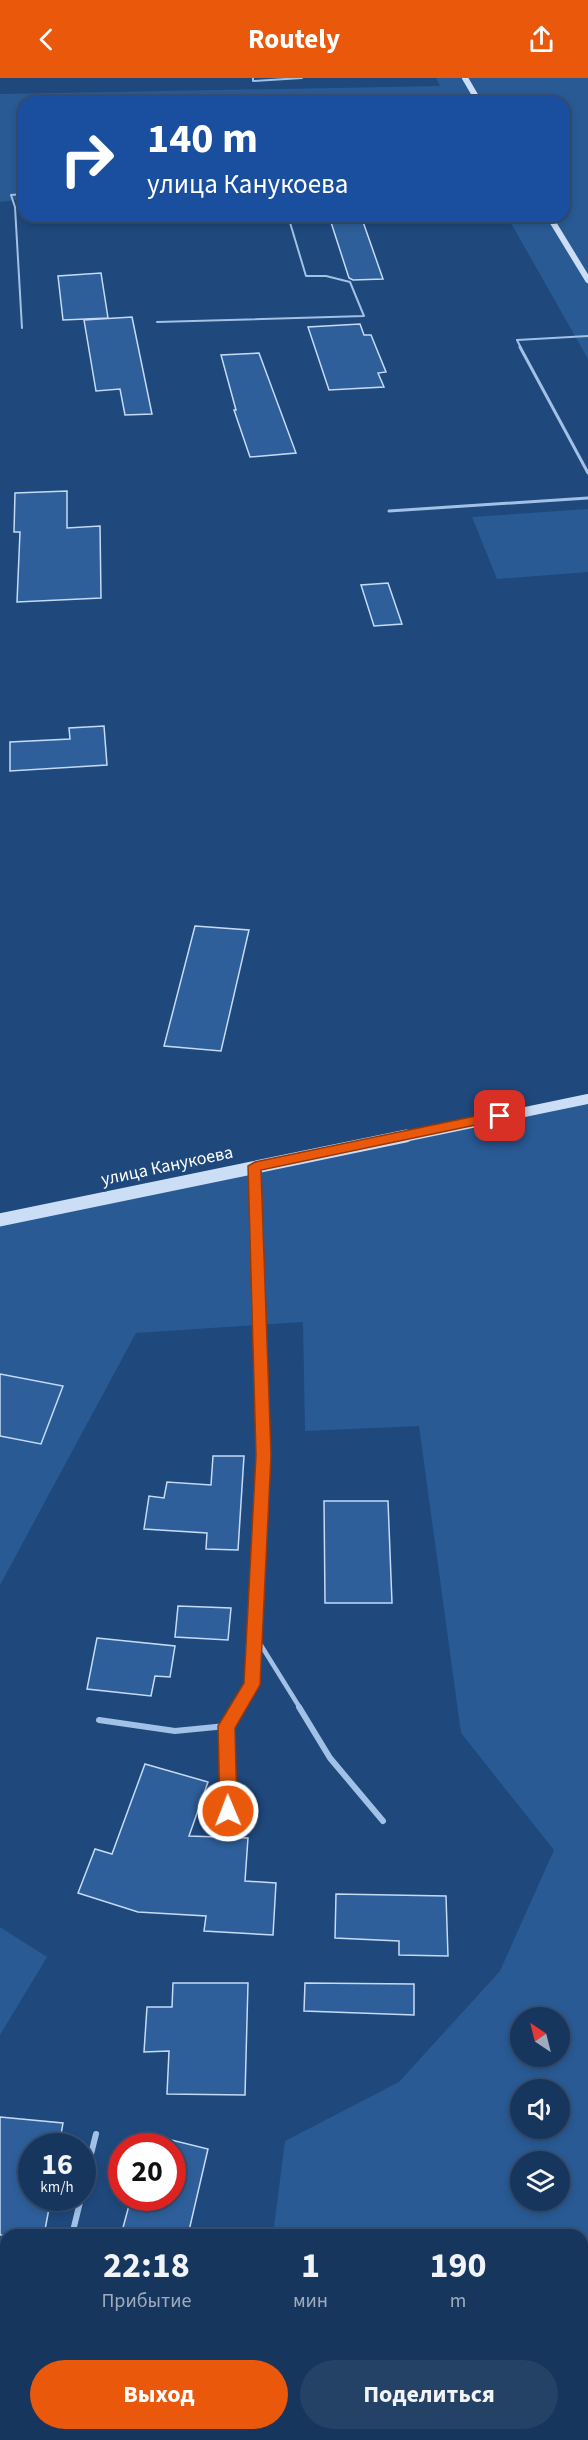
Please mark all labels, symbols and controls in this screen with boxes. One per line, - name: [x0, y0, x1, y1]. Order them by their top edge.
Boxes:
- text: Routely: [248, 20, 340, 59]
- icon: back: [30, 23, 63, 56]
- icon: share: [525, 23, 558, 56]
- text: 140 m: [147, 109, 258, 169]
- icon: right: [48, 120, 126, 198]
- text: улица Канукоева: [147, 165, 348, 204]
- pin: [474, 1090, 525, 1141]
- icon: arrive: [483, 1099, 516, 1132]
- street label: улица Канукоева: [99, 1140, 235, 1192]
- position arrow: [196, 1779, 260, 1843]
- north arrow: [510, 2007, 570, 2067]
- map controls: [510, 2007, 570, 2211]
- button: sound: [510, 2079, 570, 2139]
- speed limit sign: 20: [108, 2133, 186, 2211]
- text: 16: [41, 2143, 73, 2186]
- button: layers: [510, 2151, 570, 2211]
- text: km/h: [40, 2177, 74, 2198]
- text: 22:18: [103, 2240, 190, 2291]
- text: 1: [301, 2240, 320, 2291]
- text: 190: [430, 2240, 487, 2291]
- text: Прибытие: [101, 2287, 192, 2315]
- text: мин: [293, 2287, 328, 2315]
- text: m: [450, 2287, 466, 2315]
- button: Выход: [30, 2360, 288, 2429]
- button: Поделиться: [300, 2360, 558, 2429]

